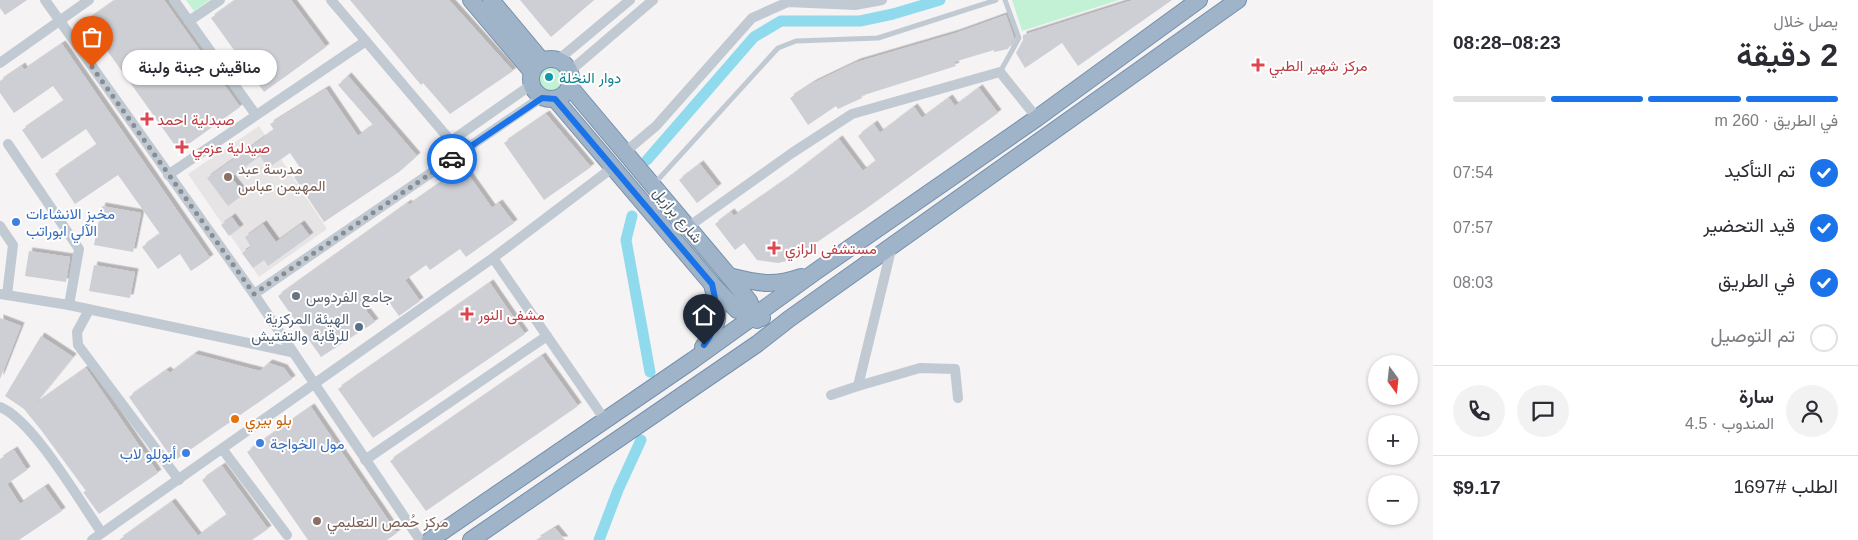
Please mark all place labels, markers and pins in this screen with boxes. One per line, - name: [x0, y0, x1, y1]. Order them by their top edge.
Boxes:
- pin: [71, 16, 113, 67]
- callout: مناقيش جبنة ولبنة: [122, 50, 277, 84]
- place label: مركز شهير الطبي: [1269, 57, 1367, 79]
- marker: مركز شهير الطبي: [1251, 58, 1265, 72]
- place label: دوار النخلة: [559, 69, 621, 87]
- marker: دوار النخلة: [543, 71, 555, 83]
- place label: صبدلية احمد: [157, 111, 235, 129]
- marker: صبدلية احمد: [141, 113, 153, 125]
- place label: صيدلية عزمي: [192, 139, 270, 161]
- marker: صيدلية عزمي: [176, 141, 188, 153]
- place label: مدرسة عبد المهيمن عباس: [238, 160, 326, 196]
- marker: مدرسة عبد المهيمن عباس: [222, 171, 234, 183]
- place label: مخبز الانشاءات الآلي ابوراتب: [26, 205, 115, 244]
- marker: مخبز الانشاءات الآلي ابوراتب: [10, 216, 22, 228]
- place label: مستشفى الرازي: [785, 240, 877, 262]
- marker: مستشفى الرازي: [767, 241, 781, 255]
- place label: جامع الفردوس: [306, 288, 393, 308]
- marker: جامع الفردوس: [290, 290, 302, 302]
- pin: [683, 294, 725, 345]
- place label: مشفى النور: [477, 306, 545, 325]
- marker: مشفى النور: [460, 307, 474, 321]
- place label: الهيئة المركزية للرقابة والتفتيش: [251, 310, 349, 346]
- marker: الهيئة المركزية للرقابة والتفتيش: [353, 321, 365, 333]
- place label: بلو بيري: [245, 411, 292, 433]
- marker: بلو بيري: [229, 413, 241, 425]
- place label: مول الخواجة: [270, 435, 344, 453]
- marker: مول الخواجة: [254, 437, 266, 449]
- place label: أبوللو لاب: [120, 445, 177, 463]
- marker: أبوللو لاب: [180, 447, 192, 459]
- place label: مركز حُمص التعليمي: [327, 513, 448, 535]
- marker: مركز حُمص التعليمي: [311, 515, 323, 527]

